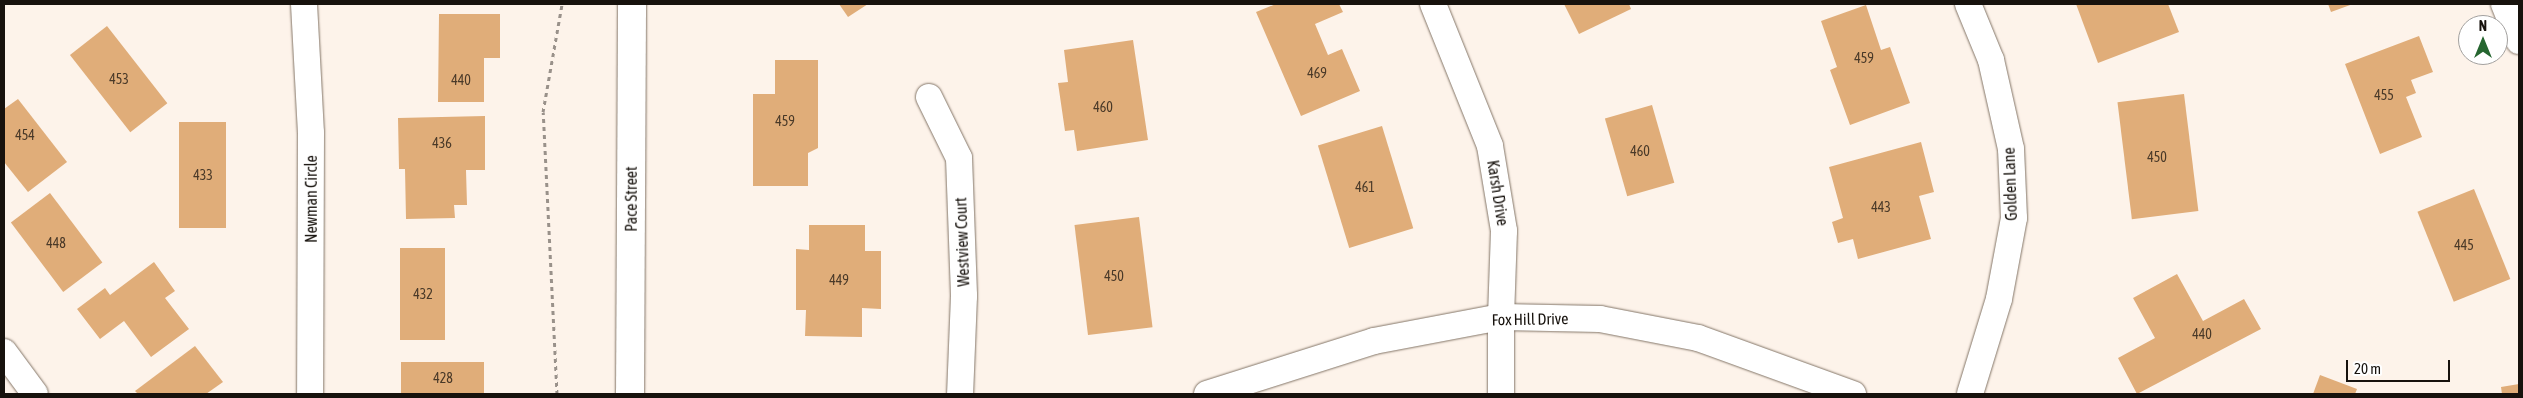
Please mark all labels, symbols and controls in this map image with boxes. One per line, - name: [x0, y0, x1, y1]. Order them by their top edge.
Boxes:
- north arrow: [2458, 15, 2508, 65]
- text: N: [2479, 18, 2487, 34]
- house number: 459: [1854, 50, 1874, 66]
- house number: 469: [1307, 65, 1327, 81]
- house number: 453: [109, 71, 129, 87]
- house number: 440: [451, 72, 471, 88]
- house number: 455: [2374, 87, 2394, 103]
- house number: 460: [1093, 99, 1113, 115]
- house number: 459: [775, 113, 795, 129]
- house number: 454: [15, 127, 35, 143]
- house number: 436: [432, 135, 452, 151]
- house number: 460: [1630, 143, 1650, 159]
- street label: Golden Lane: [1999, 147, 2021, 221]
- house number: 450: [2147, 149, 2167, 165]
- street label: Newman Circle: [301, 155, 321, 243]
- street label: Karsh Drive: [1483, 159, 1513, 227]
- street label: Pace Street: [621, 166, 641, 232]
- house number: 433: [193, 167, 213, 183]
- house number: 461: [1355, 179, 1375, 195]
- street label: Westview Court: [951, 197, 973, 287]
- house number: 443: [1871, 199, 1891, 215]
- house number: 448: [46, 235, 66, 251]
- house number: 445: [2454, 237, 2474, 253]
- house number: 450: [1104, 268, 1124, 284]
- house number: 449: [829, 272, 849, 288]
- house number: 432: [413, 286, 433, 302]
- street label: Fox Hill Drive: [1491, 309, 1569, 329]
- house number: 440: [2192, 326, 2212, 342]
- scale bar: [2348, 350, 2452, 382]
- text: 20 m: [2354, 360, 2381, 377]
- house number: 428: [433, 370, 453, 386]

